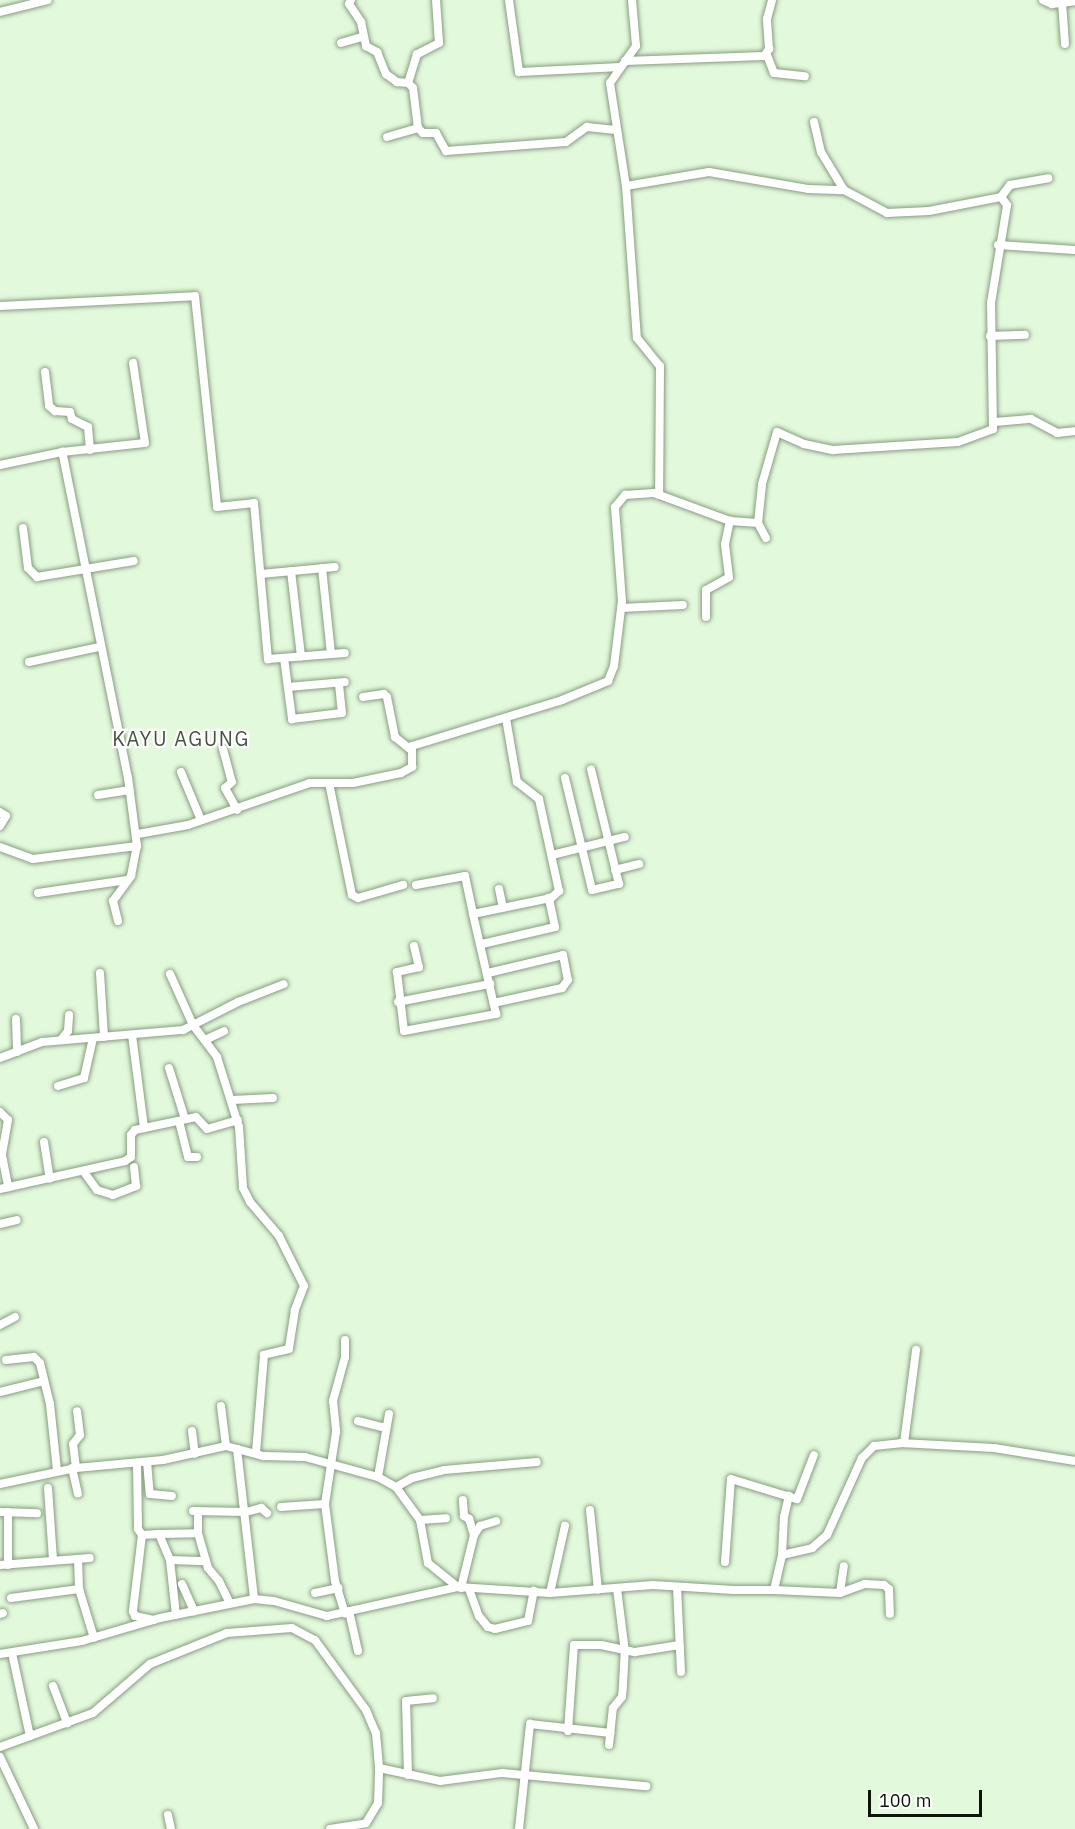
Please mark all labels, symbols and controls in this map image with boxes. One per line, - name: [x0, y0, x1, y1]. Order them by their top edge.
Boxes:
- district label: KAYU AGUNG: [112, 726, 250, 750]
- scale bar: [871, 1778, 985, 1816]
- text: 100 m: [879, 1789, 931, 1812]

